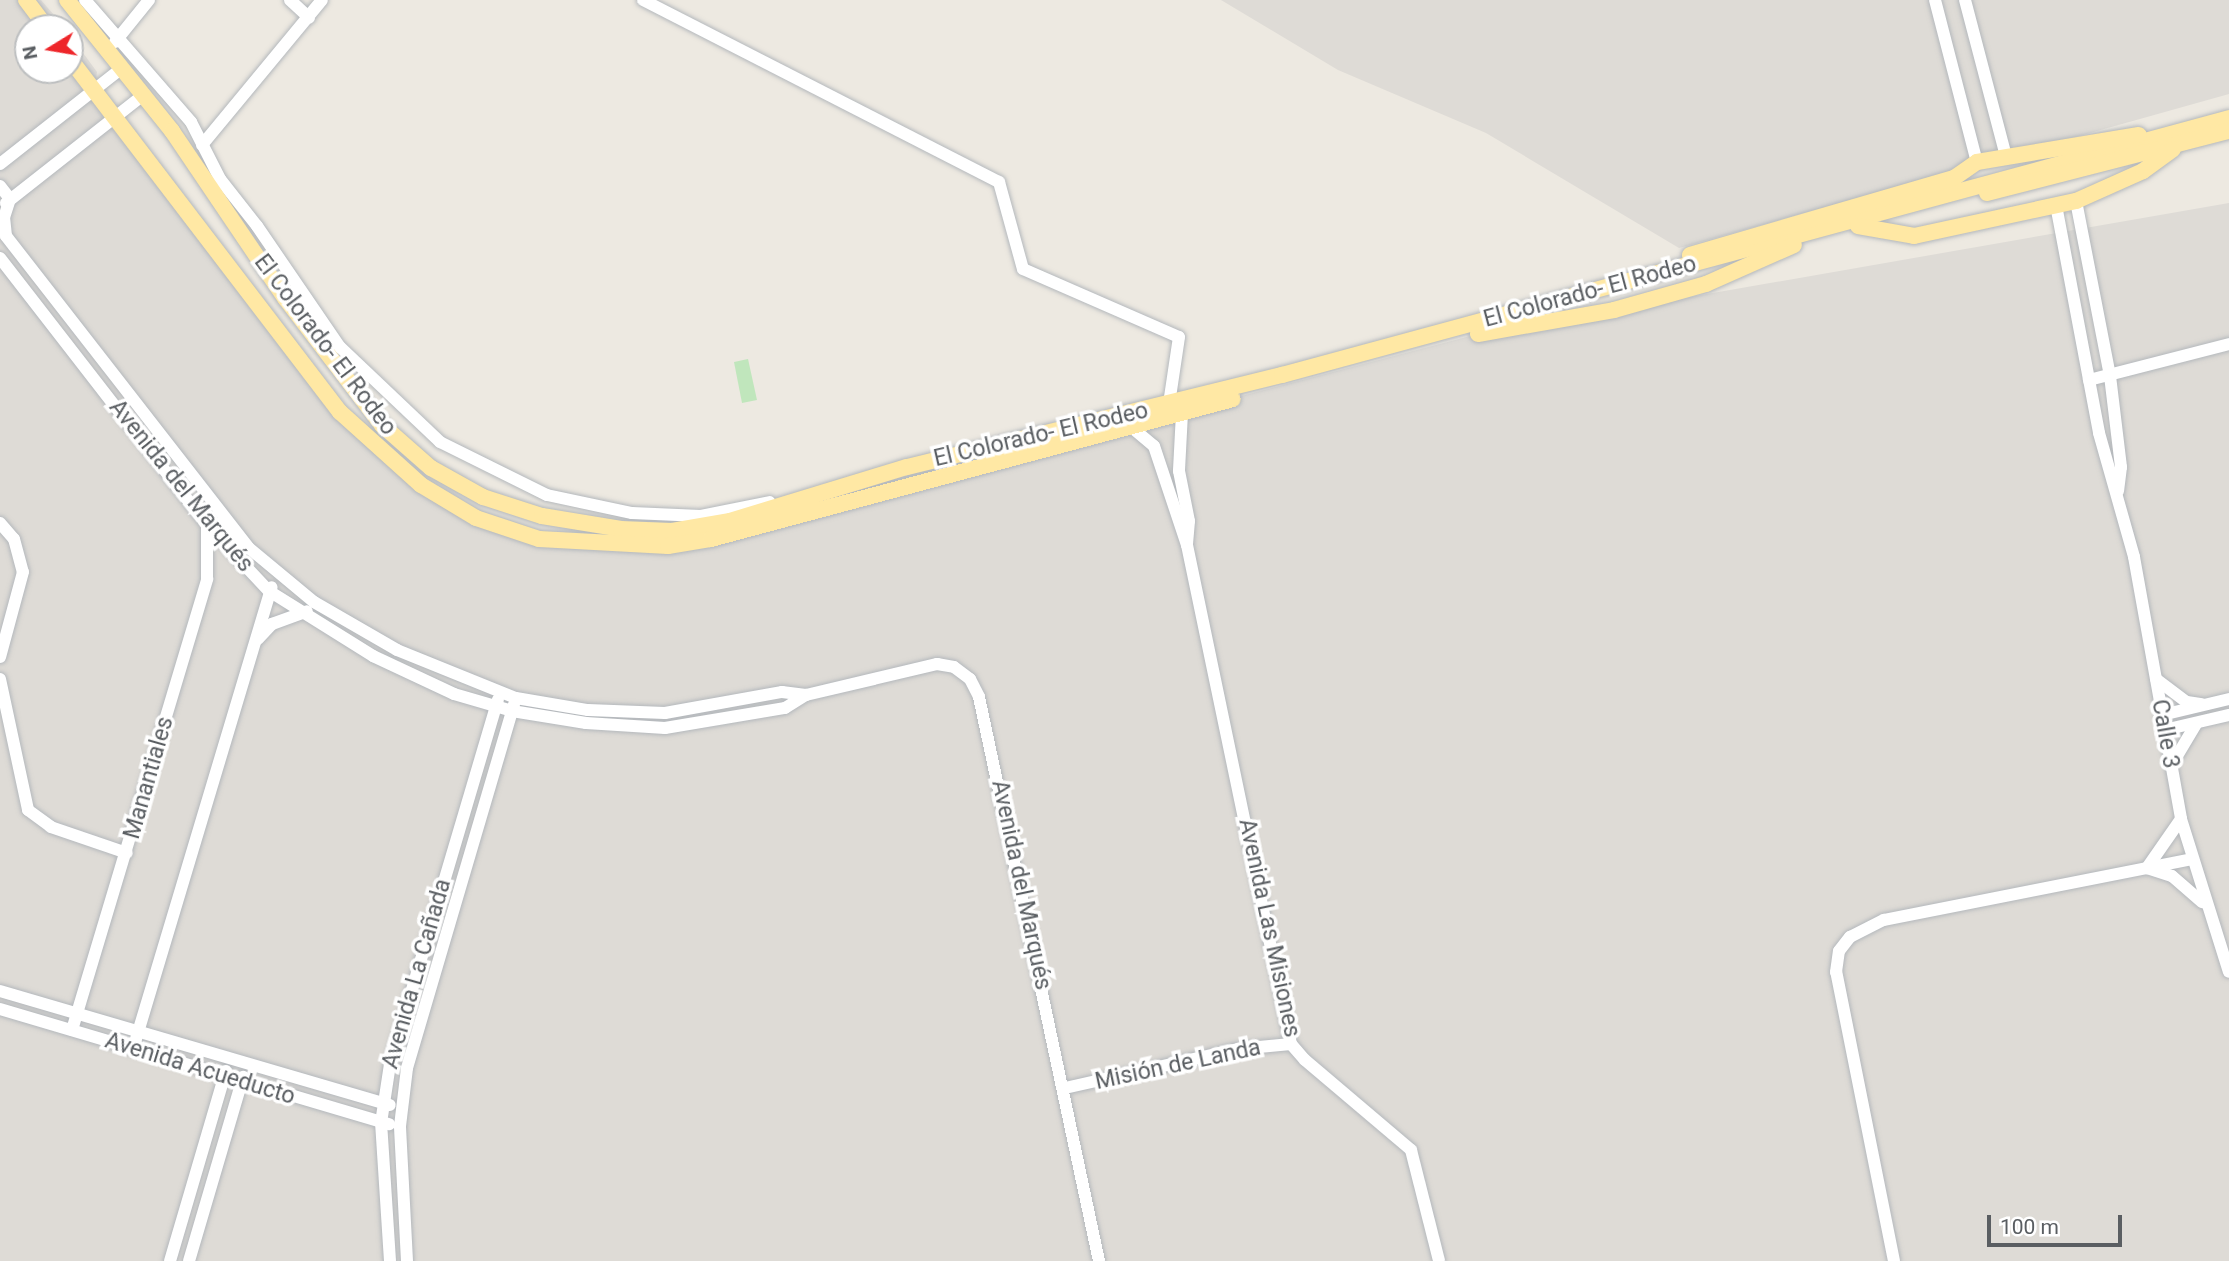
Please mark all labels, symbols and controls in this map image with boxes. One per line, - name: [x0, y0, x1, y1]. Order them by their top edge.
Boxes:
- north arrow: [14, 14, 84, 84]
- text: N: [17, 44, 42, 61]
- street label: El Colorado- El Rodeo: [248, 249, 402, 441]
- street label: El Colorado- El Rodeo: [1481, 250, 1699, 334]
- street label: Avenida del Marqués: [103, 394, 259, 578]
- street label: El Colorado- El Rodeo: [931, 397, 1151, 473]
- street label: Calle 3: [2145, 697, 2185, 771]
- street label: Manantiales: [118, 714, 180, 842]
- street label: Avenida del Marqués: [985, 778, 1057, 992]
- street label: Avenida Las Misiones: [1232, 816, 1306, 1040]
- street label: Avenida La Cañada: [377, 876, 457, 1072]
- street label: Avenida Acueducto: [102, 1027, 298, 1111]
- street label: Misión de Landa: [1093, 1034, 1263, 1096]
- scale bar: [1991, 1202, 2126, 1246]
- text: 100 m: [2000, 1215, 2059, 1239]

